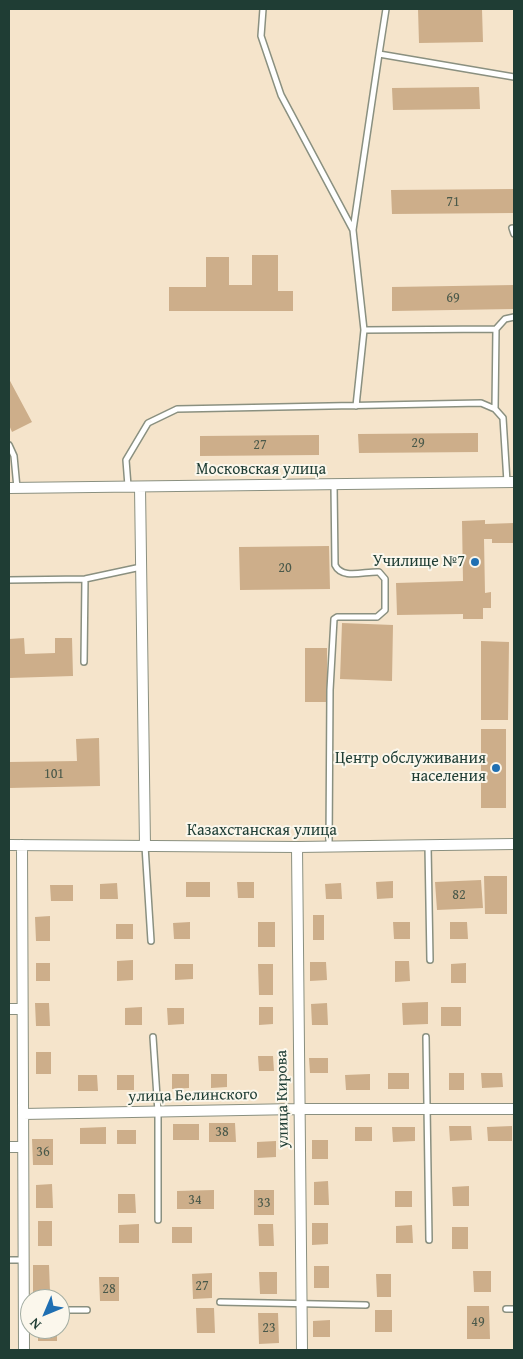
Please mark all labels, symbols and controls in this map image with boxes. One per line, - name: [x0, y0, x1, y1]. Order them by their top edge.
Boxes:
- house number: 71: [446, 194, 460, 210]
- house number: 69: [446, 290, 460, 306]
- house number: 29: [411, 435, 425, 451]
- house number: 27: [253, 437, 267, 453]
- street label: Московская улица: [196, 460, 326, 480]
- place label: Училище №7: [373, 552, 465, 572]
- marker: Училище №7: [469, 556, 481, 568]
- house number: 20: [278, 560, 292, 576]
- place label: Центр обслуживания населения: [335, 749, 486, 787]
- marker: Центр обслуживания населения: [490, 762, 502, 774]
- house number: 101: [44, 766, 64, 782]
- street label: Казахстанская улица: [187, 821, 337, 841]
- house number: 82: [452, 887, 466, 903]
- street label: улица Кирова: [273, 1050, 293, 1148]
- street label: улица Белинского: [128, 1085, 258, 1107]
- house number: 38: [215, 1124, 229, 1140]
- house number: 36: [36, 1144, 50, 1160]
- house number: 34: [188, 1192, 202, 1208]
- house number: 33: [257, 1195, 271, 1211]
- house number: 27: [195, 1278, 209, 1294]
- house number: 28: [102, 1281, 116, 1297]
- north arrow: [20, 1289, 70, 1339]
- text: N: [25, 1314, 45, 1334]
- house number: 49: [471, 1314, 485, 1330]
- house number: 23: [262, 1320, 276, 1336]

